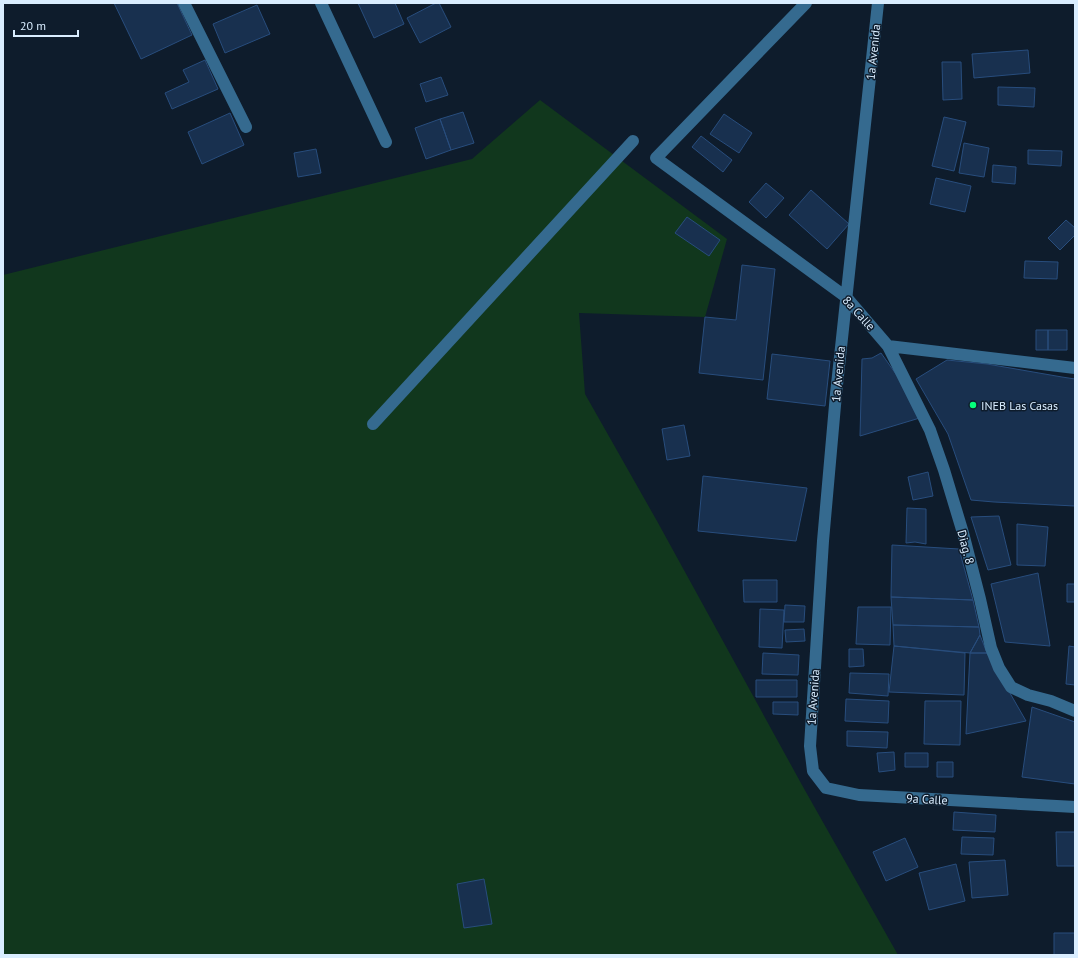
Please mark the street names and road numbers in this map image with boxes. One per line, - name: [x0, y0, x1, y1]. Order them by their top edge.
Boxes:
- street label: 1a Avenida: [863, 23, 883, 81]
- street label: 8a Calle: [840, 293, 878, 333]
- street label: 1a Avenida: [828, 345, 848, 402]
- street label: Diag. 8: [954, 528, 978, 566]
- street label: 1a Avenida: [804, 669, 822, 725]
- street label: 9a Calle: [906, 790, 948, 808]

